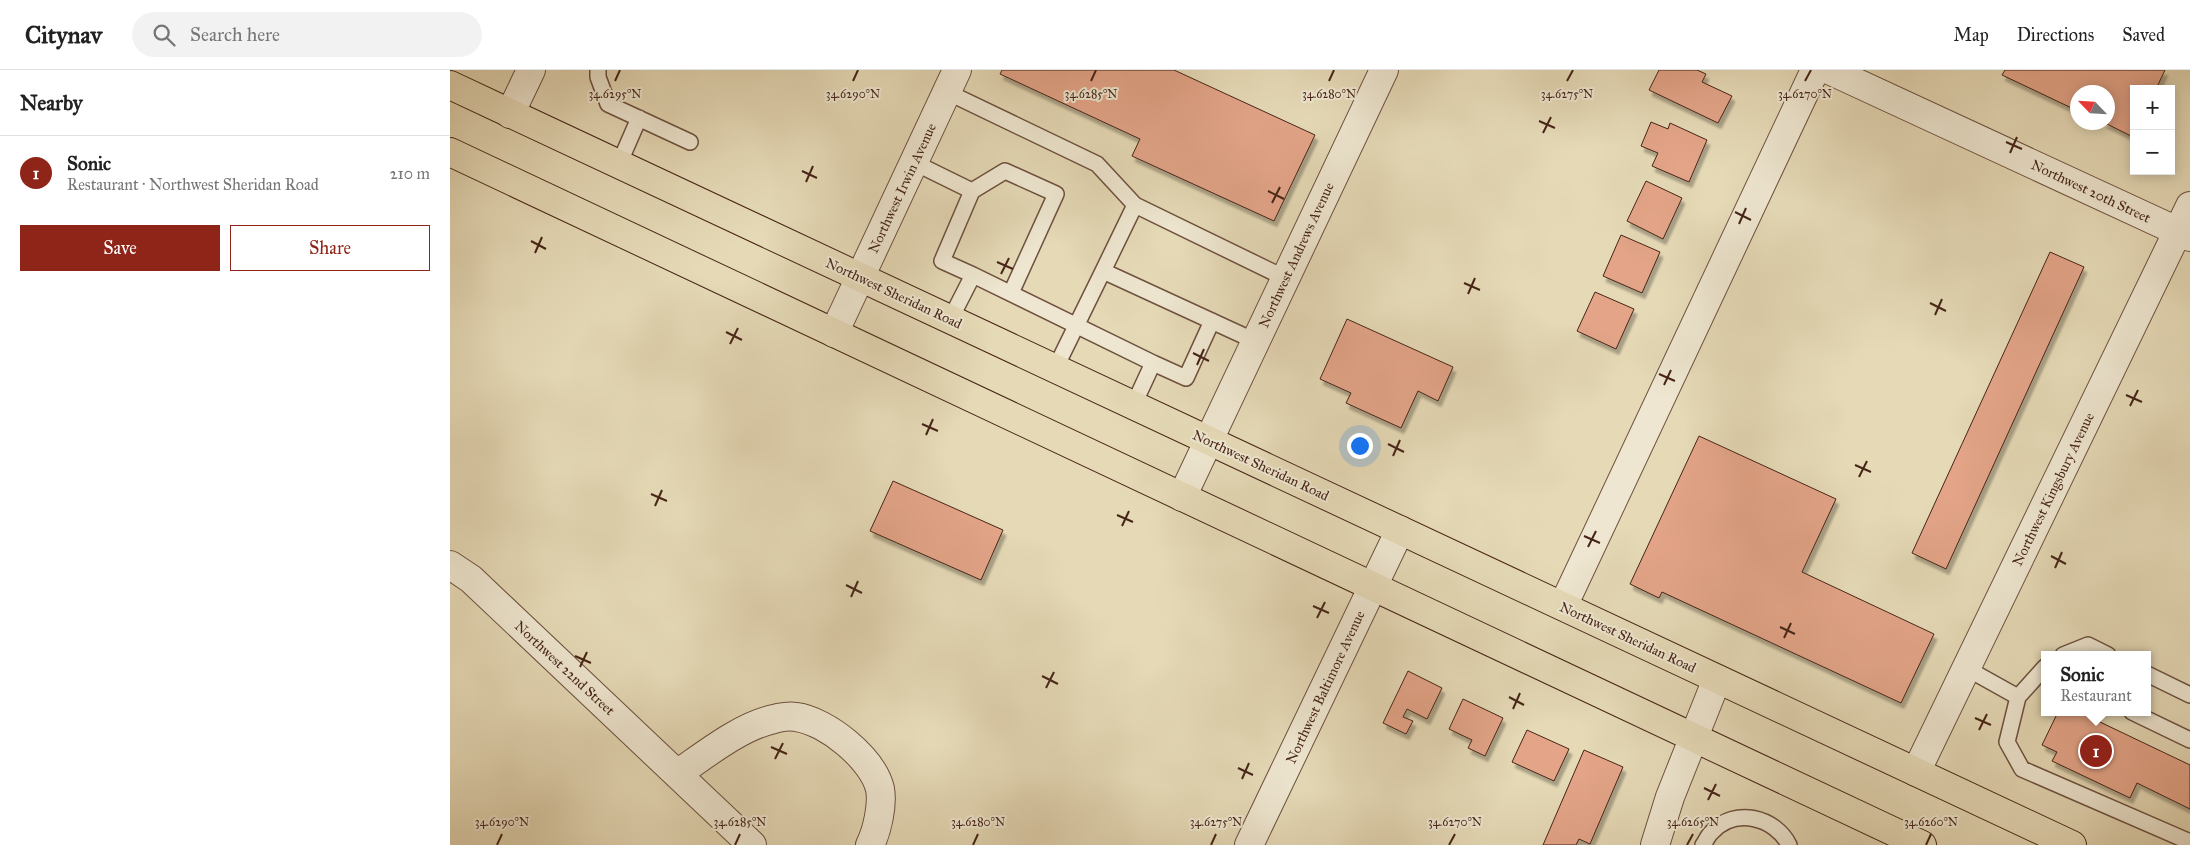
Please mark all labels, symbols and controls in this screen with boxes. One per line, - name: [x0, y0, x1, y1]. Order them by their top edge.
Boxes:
- search box: [132, 12, 482, 57]
- text: Citynav: [25, 20, 102, 50]
- icon: search: [150, 21, 178, 49]
- text: Search here: [190, 23, 280, 46]
- text: Map: [1953, 24, 1989, 46]
- text: Directions: [2017, 24, 2094, 46]
- text: Saved: [2122, 24, 2165, 46]
- north arrow: [2070, 85, 2115, 130]
- map controls: [2130, 85, 2175, 175]
- button: +: [2130, 85, 2175, 130]
- text: 34.6295°N: [589, 87, 641, 101]
- text: 34.6290°N: [826, 87, 880, 101]
- text: 34.6285°N: [1065, 87, 1117, 101]
- text: 34.6280°N: [1302, 87, 1356, 101]
- text: 34.6275°N: [1541, 87, 1593, 101]
- text: 34.6270°N: [1778, 87, 1832, 101]
- text: Nearby: [20, 90, 83, 116]
- street label: Northwest Irwin Avenue: [865, 120, 940, 256]
- button: −: [2130, 130, 2175, 175]
- text: Sonic: [67, 152, 111, 175]
- street label: Northwest 20th Street: [2028, 156, 2153, 227]
- text: 1: [33, 164, 39, 183]
- text: 210 m: [390, 164, 430, 183]
- text: Restaurant · Northwest Sheridan Road: [67, 175, 319, 194]
- street label: Northwest Andrews Avenue: [1255, 179, 1338, 331]
- button: Save: [20, 225, 220, 271]
- button: Share: [230, 225, 430, 271]
- street label: Northwest Sheridan Road: [823, 254, 965, 333]
- street label: Northwest Kingsbury Avenue: [2009, 410, 2098, 569]
- street label: Northwest Sheridan Road: [1190, 426, 1332, 505]
- your location: [1347, 433, 1373, 459]
- street label: Northwest Sheridan Road: [1557, 598, 1699, 677]
- street label: Northwest Baltimore Avenue: [1282, 608, 1369, 767]
- street label: Northwest 22nd Street: [511, 618, 618, 719]
- popup: [2041, 651, 2151, 716]
- text: Sonic: [2060, 663, 2104, 686]
- text: Restaurant: [2060, 686, 2132, 705]
- pin: 1: [2080, 732, 2112, 770]
- text: 34.6290°N: [475, 815, 529, 829]
- text: 34.6285°N: [714, 815, 766, 829]
- text: 34.6280°N: [951, 815, 1005, 829]
- text: 34.6275°N: [1190, 815, 1242, 829]
- text: 34.6270°N: [1428, 815, 1482, 829]
- text: 34.6265°N: [1667, 815, 1719, 829]
- text: 34.6260°N: [1904, 815, 1958, 829]

